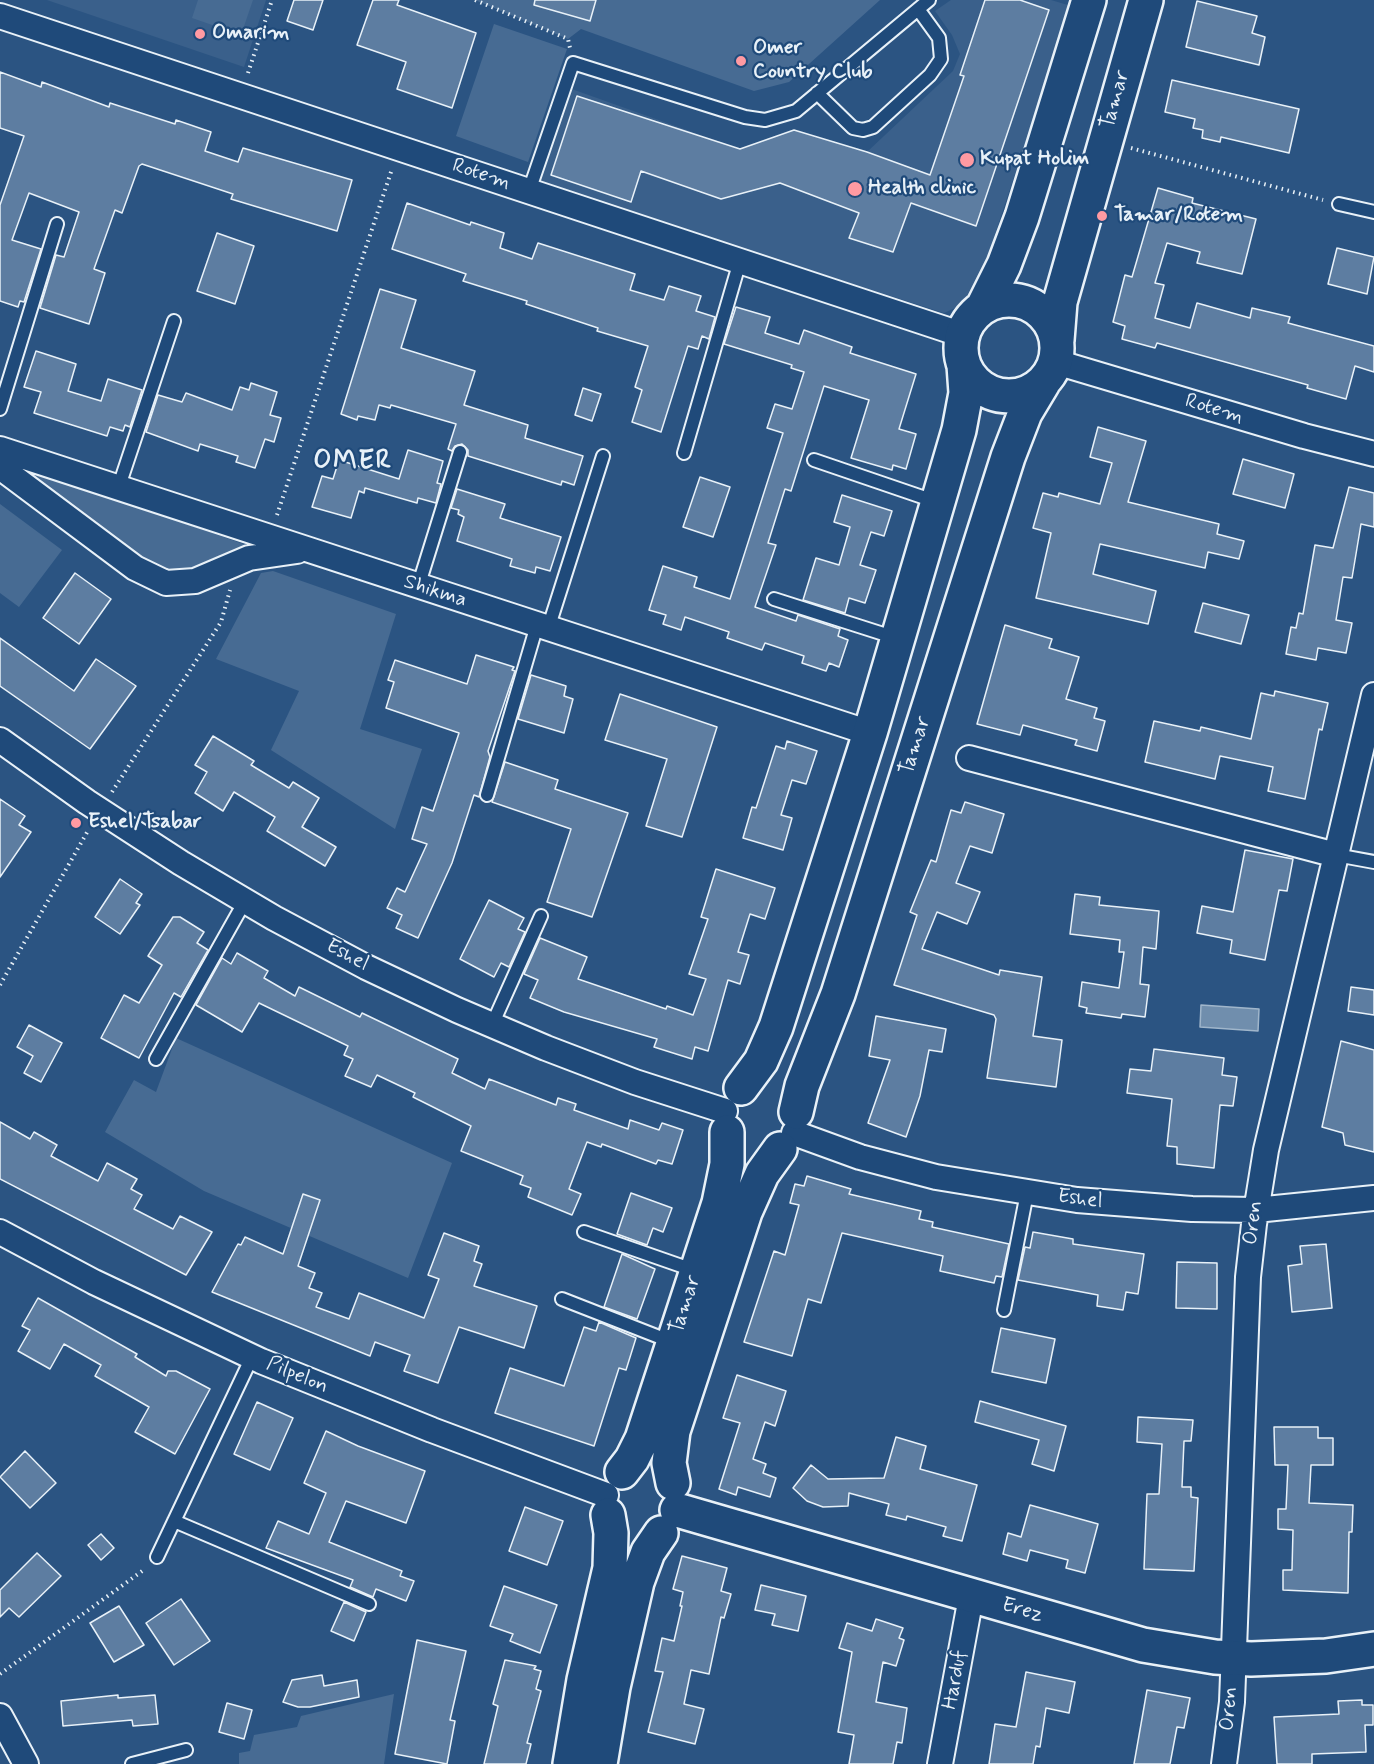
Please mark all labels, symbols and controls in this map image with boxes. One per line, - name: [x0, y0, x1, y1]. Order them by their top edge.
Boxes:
- place label: Omarim: [212, 21, 289, 47]
- marker: Omarim: [193, 27, 207, 41]
- place label: Omer Country Club: [753, 36, 873, 86]
- marker: Omer Country Club: [734, 54, 748, 68]
- street label: Tamar: [1096, 68, 1136, 132]
- place label: Kupat Holim: [980, 147, 1089, 173]
- marker: Kupat Holim: [958, 151, 976, 169]
- street label: Rotem: [449, 154, 513, 196]
- place label: Health clinic: [868, 176, 976, 202]
- marker: Health clinic: [846, 180, 864, 198]
- place label: Tamar/Rotem: [1114, 203, 1243, 229]
- marker: Tamar/Rotem: [1095, 209, 1109, 223]
- street label: Rotem: [1182, 389, 1246, 431]
- district label: OMER: [312, 446, 394, 478]
- street label: Shikma: [400, 570, 470, 614]
- street label: Tamar: [895, 714, 937, 778]
- place label: Eshel/Tsabar: [88, 810, 202, 836]
- marker: Eshel/Tsabar: [69, 816, 83, 830]
- street label: Eshel: [321, 934, 373, 978]
- street label: Eshel: [1056, 1185, 1104, 1215]
- street label: Oren: [1239, 1199, 1269, 1247]
- street label: Tamar: [665, 1273, 707, 1337]
- street label: Pilpelon: [262, 1352, 332, 1400]
- street label: Erez: [998, 1593, 1046, 1629]
- street label: Harduf: [938, 1648, 974, 1712]
- street label: Oren: [1216, 1686, 1244, 1732]

